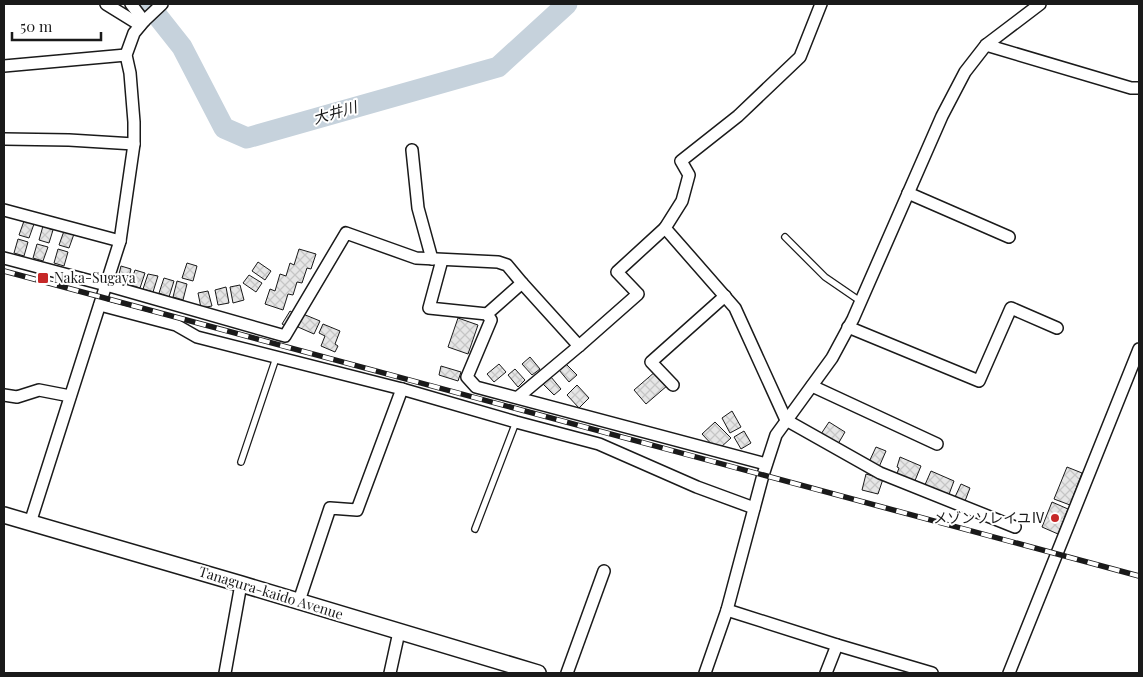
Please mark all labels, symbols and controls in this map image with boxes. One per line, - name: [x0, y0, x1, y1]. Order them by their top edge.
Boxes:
- scale bar: [12, 10, 101, 42]
- text: 50 m: [20, 16, 53, 36]
- water label: 大井川: [310, 96, 361, 128]
- place label: Naka-Sugaya: [54, 268, 136, 287]
- marker: Naka-Sugaya: [36, 271, 50, 285]
- place label: メゾンソレイユⅣ: [933, 508, 1045, 527]
- marker: メゾンソレイユⅣ: [1049, 512, 1061, 524]
- street label: Tanagura-kaido Avenue: [197, 562, 346, 624]

